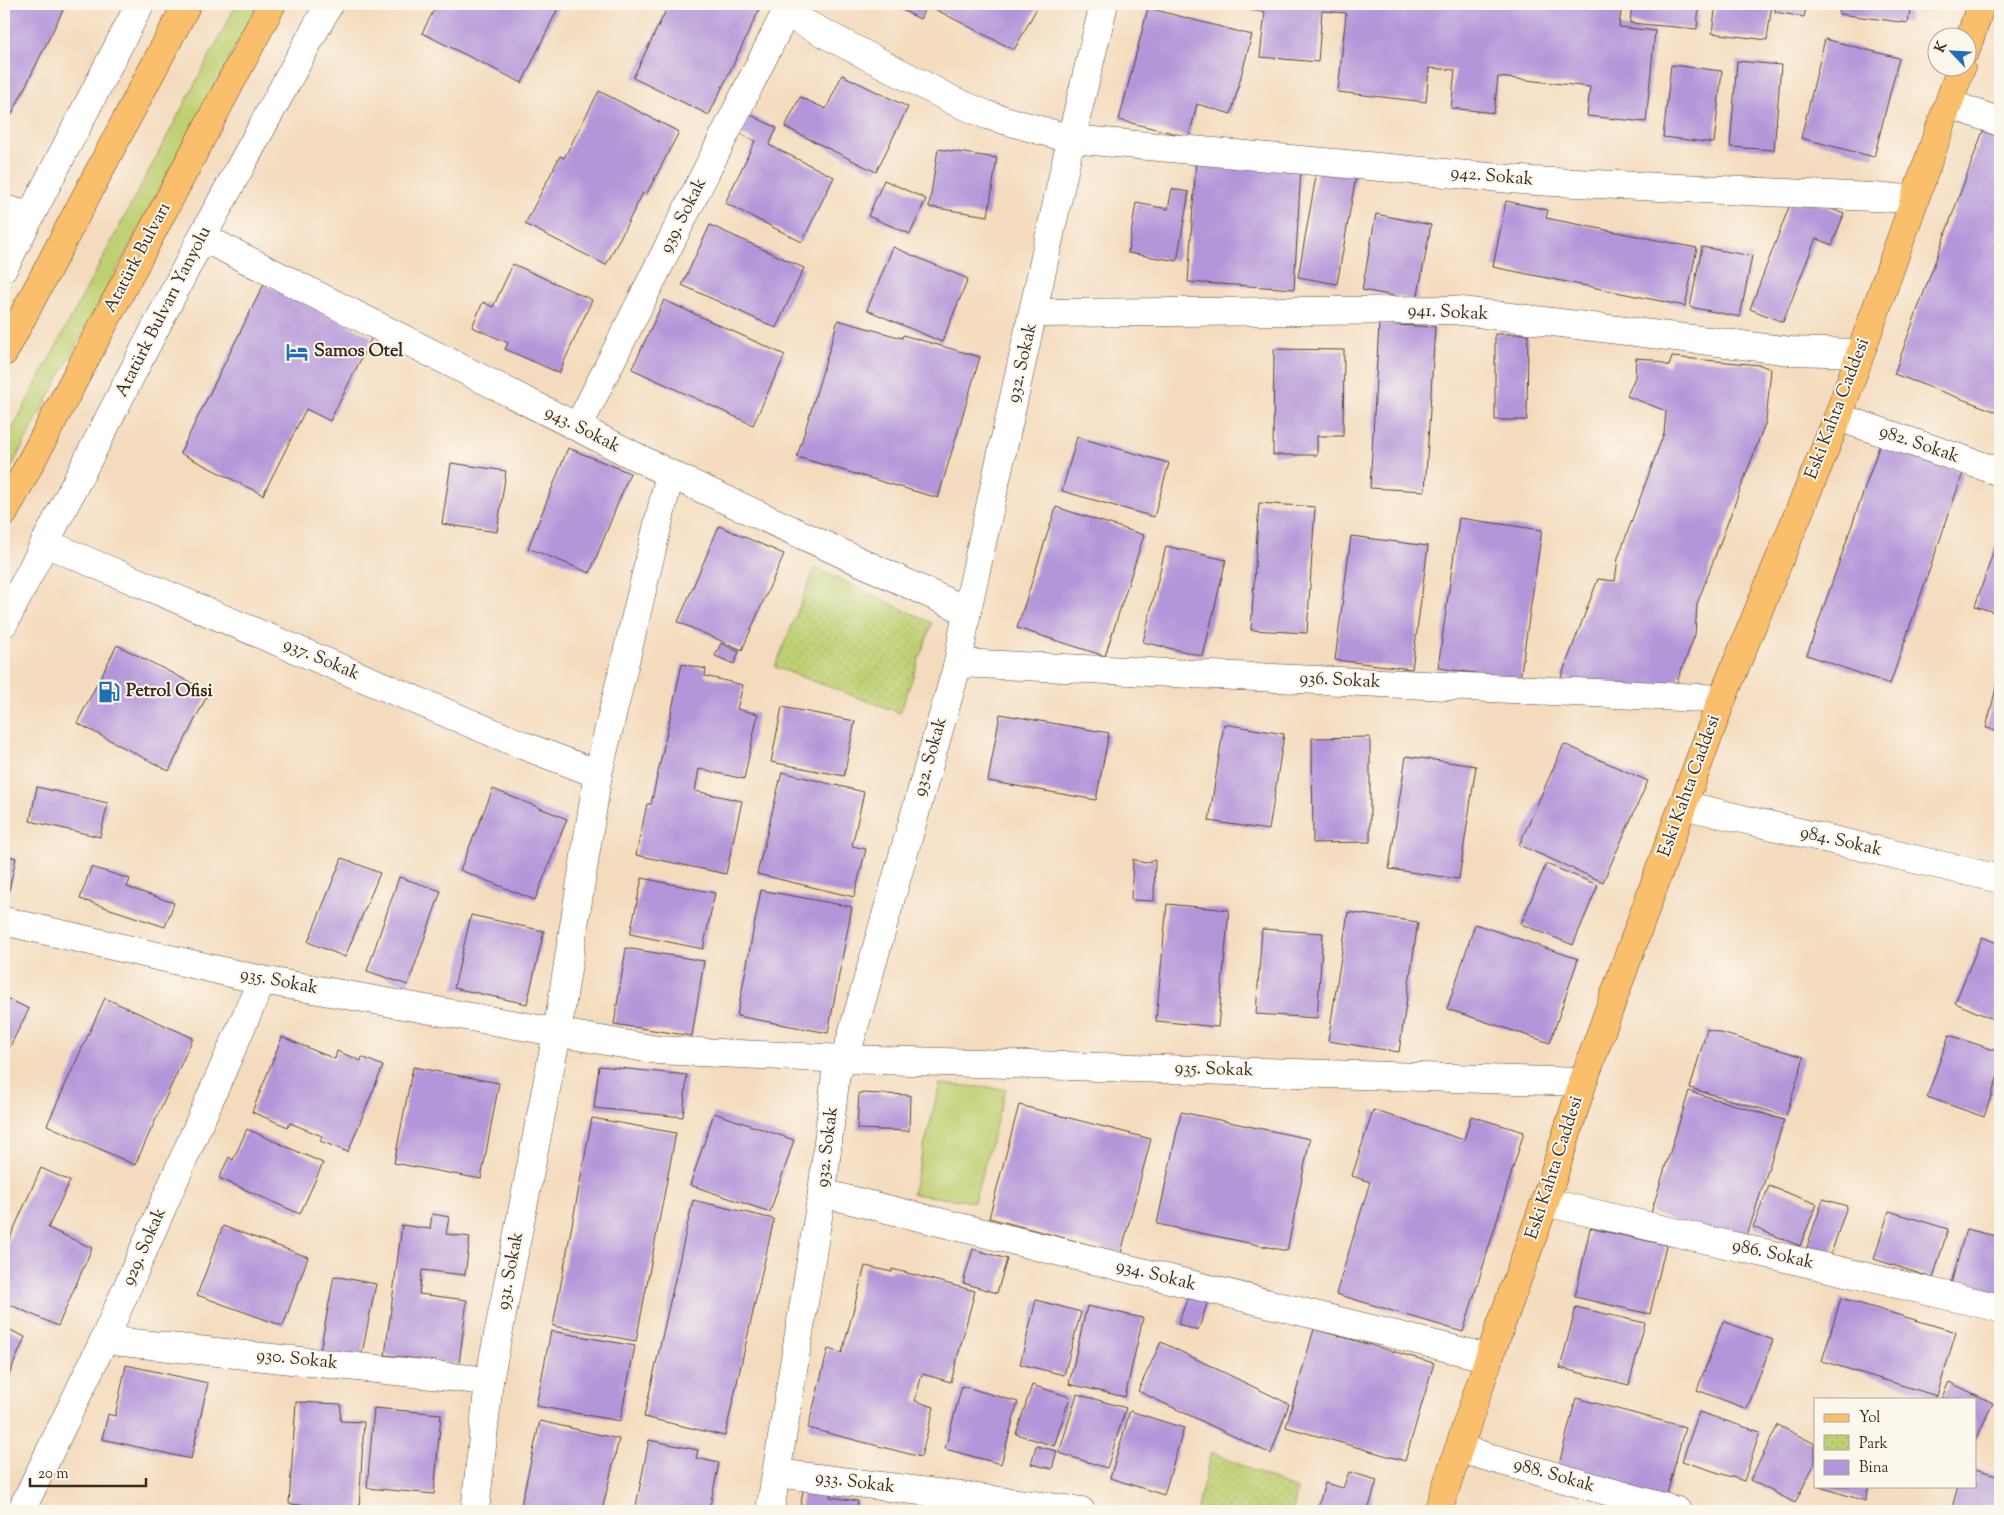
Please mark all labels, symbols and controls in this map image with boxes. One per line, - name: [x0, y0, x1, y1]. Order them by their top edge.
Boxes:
- north arrow: [1926, 28, 1976, 78]
- text: K: [1931, 38, 1954, 56]
- street label: 942. Sokak: [1450, 160, 1535, 194]
- street label: 939. Sokak: [654, 174, 714, 258]
- street label: Atatürk Bulvarı: [98, 198, 178, 318]
- street label: Atatürk Bulvarı Yanyolu: [110, 222, 218, 402]
- street label: 941. Sokak: [1407, 298, 1489, 328]
- street label: 932. Sokak: [1001, 320, 1045, 405]
- street label: Eski Kahta Caddesi: [1799, 335, 1877, 483]
- hotel icon: Samos Otel: [284, 339, 310, 365]
- place label: Samos Otel: [314, 339, 404, 365]
- street label: 943. Sokak: [540, 400, 625, 460]
- street label: 982. Sokak: [1876, 419, 1963, 471]
- street label: 937. Sokak: [279, 632, 364, 688]
- street label: 936. Sokak: [1299, 666, 1381, 696]
- fuel station icon: Petrol Ofisi: [96, 679, 122, 705]
- place label: Petrol Ofisi: [126, 679, 213, 705]
- street label: Eski Kahta Caddesi: [1652, 711, 1728, 861]
- street label: 932. Sokak: [907, 714, 955, 800]
- street label: 984. Sokak: [1797, 820, 1885, 864]
- street label: 935. Sokak: [238, 962, 320, 1002]
- street label: 935. Sokak: [1174, 1056, 1254, 1084]
- street label: Eski Kahta Caddesi: [1520, 1093, 1590, 1243]
- street label: 932. Sokak: [810, 1105, 846, 1189]
- street label: 929. Sokak: [116, 1204, 174, 1290]
- street label: 931. Sokak: [491, 1230, 531, 1312]
- street label: 986. Sokak: [1730, 1233, 1817, 1277]
- street label: 934. Sokak: [1113, 1253, 1199, 1299]
- street label: 930. Sokak: [255, 1343, 339, 1377]
- legend: [1814, 1398, 1976, 1488]
- text: Yol: [1859, 1408, 1881, 1429]
- text: Park: [1859, 1434, 1888, 1455]
- street label: 988. Sokak: [1510, 1452, 1598, 1500]
- scale bar: [30, 1455, 146, 1487]
- text: Bina: [1859, 1458, 1889, 1479]
- text: 20 m: [38, 1464, 69, 1485]
- street label: 933. Sokak: [814, 1465, 896, 1501]

